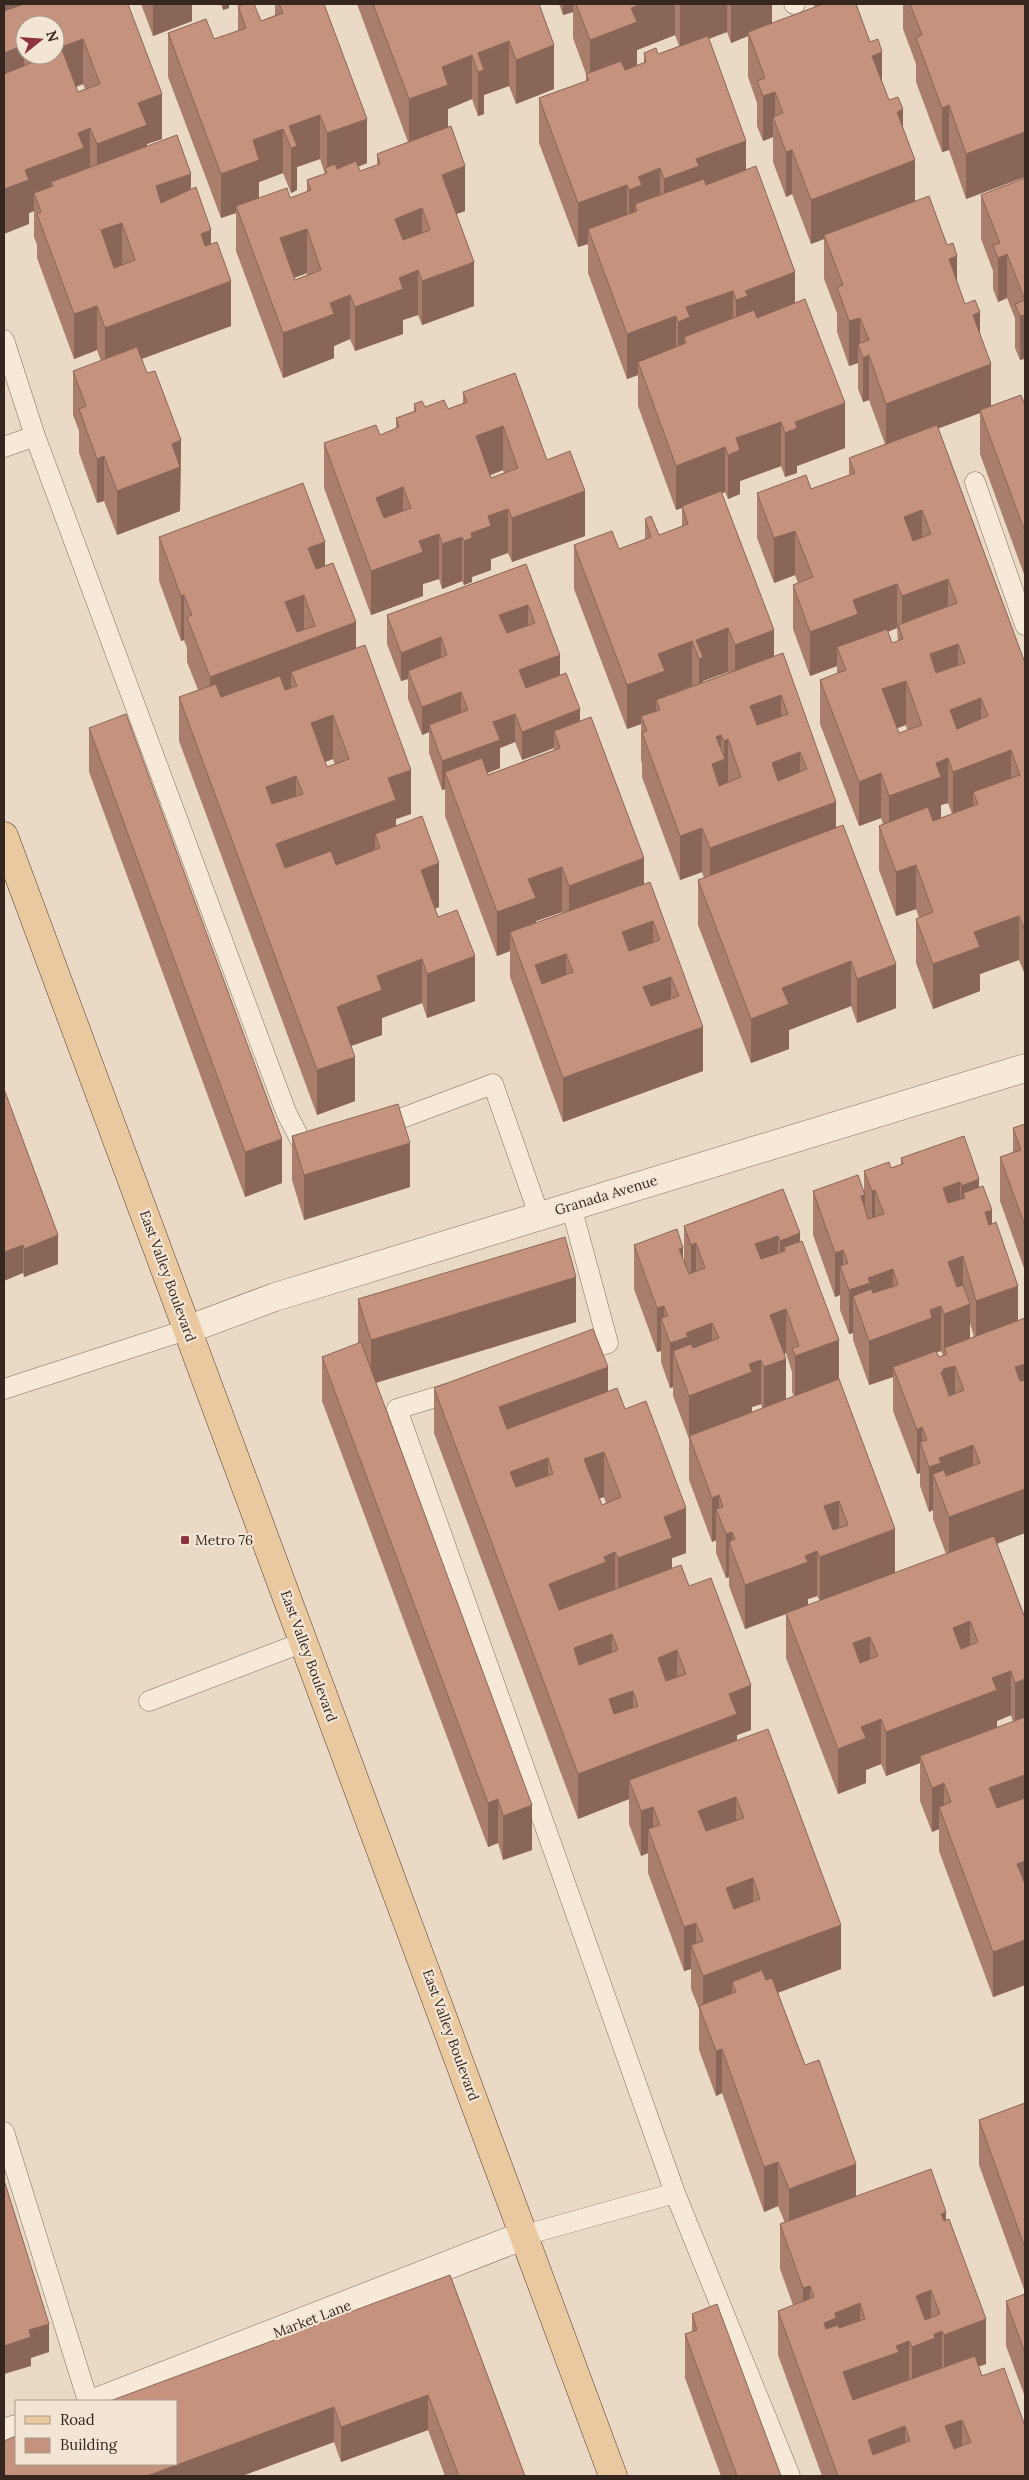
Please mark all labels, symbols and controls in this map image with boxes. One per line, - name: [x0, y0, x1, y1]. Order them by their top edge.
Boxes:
- north arrow: [15, 15, 65, 65]
- text: N: [42, 28, 63, 44]
- street label: Granada Avenue: [553, 1171, 660, 1219]
- street label: East Valley Boulevard: [136, 1208, 200, 1344]
- place label: Metro 76: [195, 1531, 253, 1549]
- marker: Metro 76: [179, 1534, 191, 1546]
- street label: East Valley Boulevard: [277, 1588, 341, 1724]
- street label: East Valley Boulevard: [419, 1967, 483, 2103]
- street label: Market Lane: [271, 2296, 354, 2342]
- legend: [15, 2400, 178, 2465]
- text: Road: [60, 2410, 95, 2429]
- text: Building: [60, 2435, 118, 2454]

